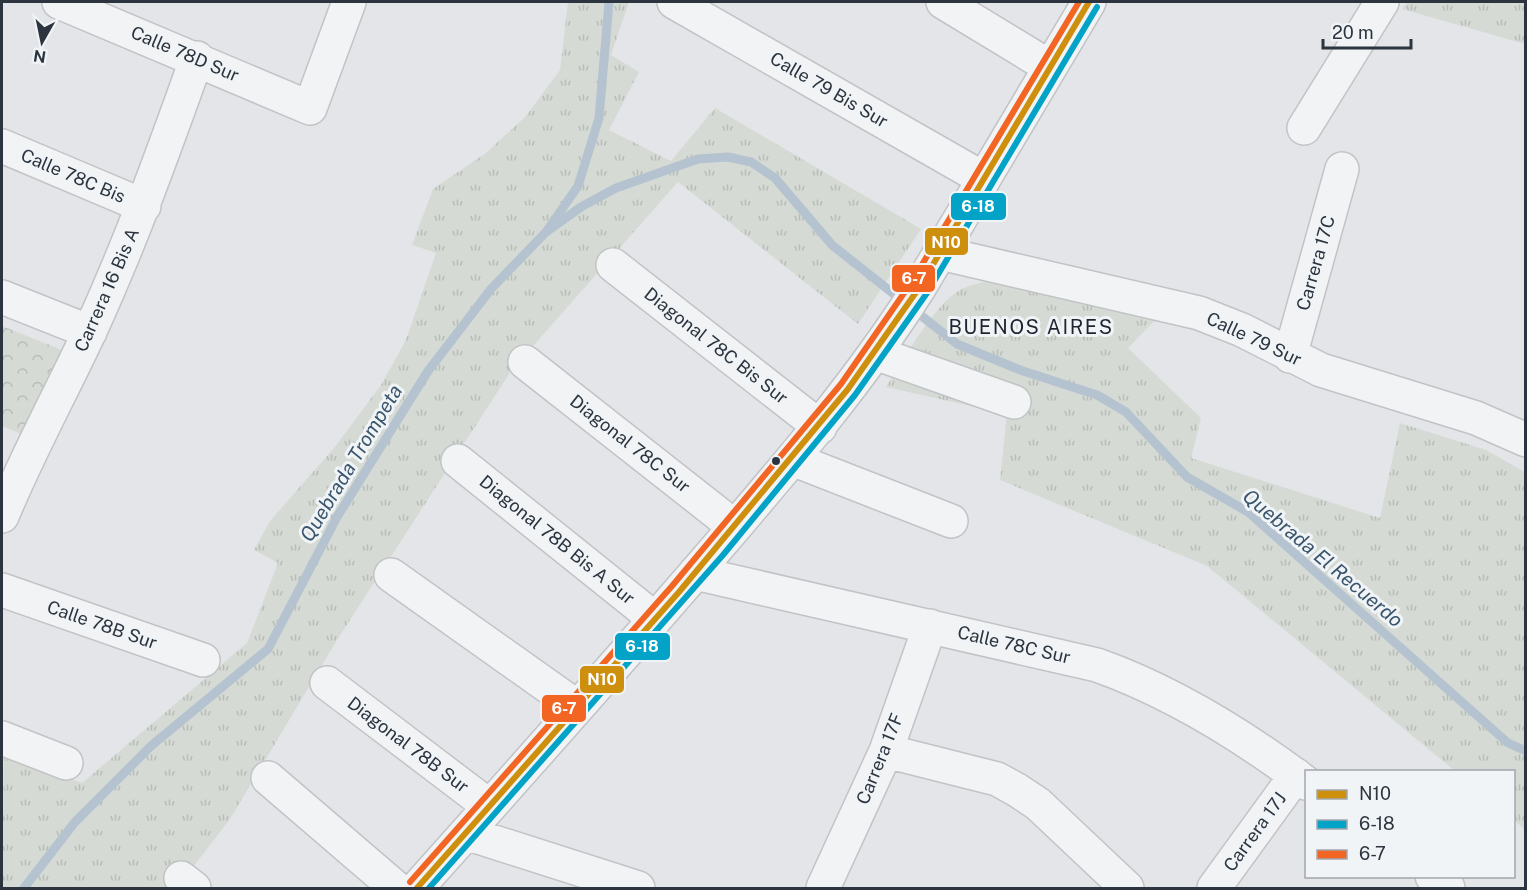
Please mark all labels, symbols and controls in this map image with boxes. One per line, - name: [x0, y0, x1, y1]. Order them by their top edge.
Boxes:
- north arrow: [12, 12, 72, 72]
- scale bar: [1323, 12, 1412, 50]
- street label: Calle 78D Sur: [128, 21, 242, 86]
- text: 20 m: [1332, 22, 1374, 43]
- text: N: [32, 46, 47, 67]
- street label: Calle 79 Bis Sur: [767, 47, 892, 132]
- street label: Calle 78C Bis: [18, 144, 129, 207]
- line badge: 6-18: [950, 192, 1007, 221]
- text: 6-18: [961, 197, 995, 216]
- street label: Carrera 17C: [1292, 213, 1339, 313]
- street label: Carrera 16 Bis A: [70, 225, 143, 355]
- line badge: N10: [924, 227, 969, 256]
- text: N10: [931, 233, 961, 252]
- line badge: 6-7: [891, 264, 936, 293]
- text: 6-7: [901, 269, 927, 288]
- street label: Diagonal 78C Bis Sur: [640, 283, 792, 408]
- street label: Calle 79 Sur: [1203, 307, 1305, 370]
- district label: BUENOS AIRES: [948, 315, 1114, 339]
- water label: Quebrada Trompeta: [295, 380, 407, 546]
- street label: Diagonal 78C Sur: [566, 390, 695, 497]
- unlabelled marker: [770, 455, 782, 467]
- street label: Diagonal 78B Bis A Sur: [476, 471, 639, 609]
- water label: Quebrada El Recuerdo: [1238, 484, 1408, 632]
- street label: Calle 78B Sur: [44, 596, 160, 653]
- street label: Calle 78C Sur: [956, 621, 1073, 668]
- line badge: 6-18: [614, 632, 671, 661]
- text: 6-18: [625, 637, 659, 656]
- line badge: N10: [579, 665, 625, 694]
- text: N10: [587, 670, 617, 689]
- street label: Diagonal 78B Sur: [344, 692, 473, 797]
- line badge: 6-7: [541, 694, 587, 723]
- text: 6-7: [551, 699, 577, 718]
- street label: Carrera 17F: [852, 710, 907, 807]
- legend: [1305, 770, 1515, 878]
- text: N10: [1359, 783, 1391, 804]
- street label: Carrera 17J: [1219, 788, 1290, 875]
- text: 6-18: [1359, 813, 1395, 834]
- text: 6-7: [1359, 843, 1386, 864]

